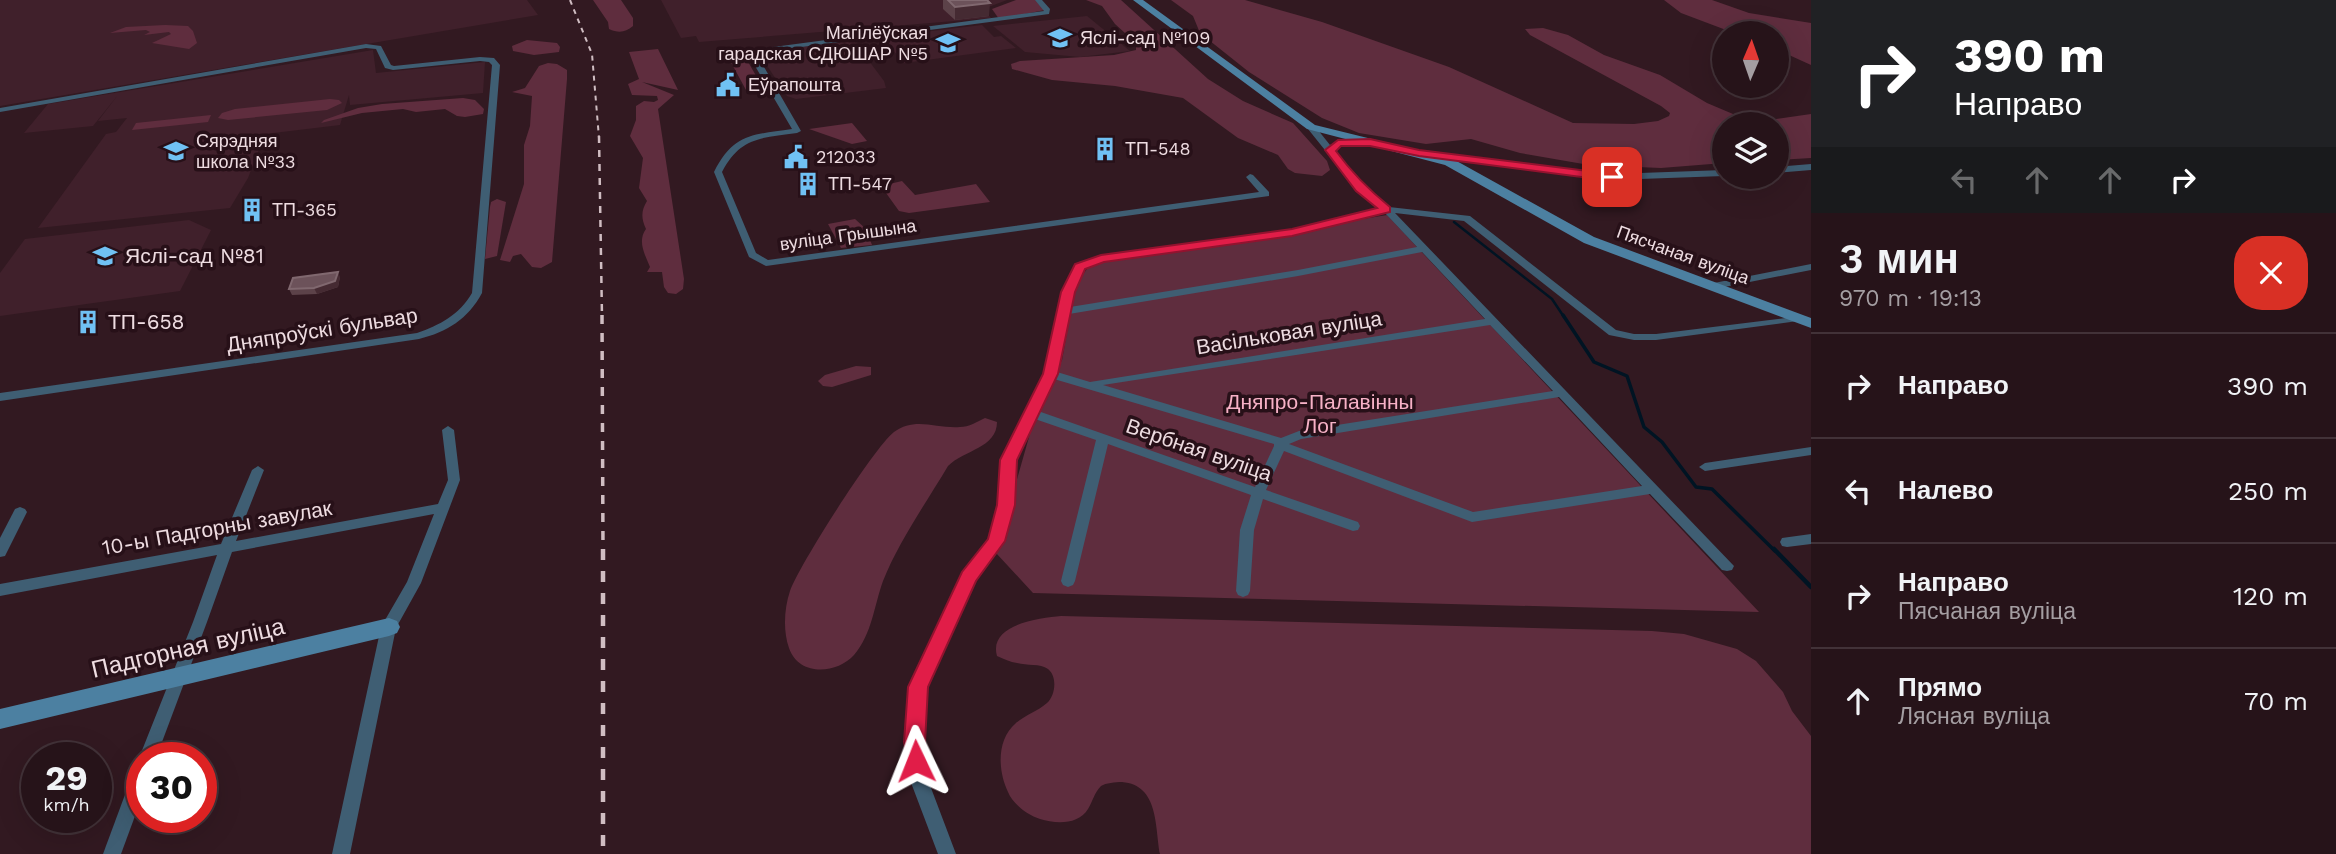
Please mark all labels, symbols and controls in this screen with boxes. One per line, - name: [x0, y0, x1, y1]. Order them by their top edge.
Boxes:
- north arrow: [1712, 21, 1788, 98]
- map controls: [1712, 21, 1789, 189]
- place label: Магілёўская гарадская СДЮШАР №5: [718, 22, 928, 64]
- school or university icon: Яслі-сад №109: [1046, 24, 1074, 52]
- text: 390 m: [1954, 26, 2105, 84]
- place label: Яслі-сад №109: [1080, 27, 1210, 48]
- icon: right: [1839, 28, 1930, 119]
- school or university icon: Магілёўская гарадская СДЮШАР №5: [934, 29, 962, 57]
- public building icon: Еўрапошта: [714, 71, 742, 99]
- place label: Еўрапошта: [748, 74, 842, 95]
- text: Направо: [1954, 85, 2082, 123]
- button: layers: [1712, 112, 1789, 189]
- place label: Сярэдняя школа №33: [196, 130, 295, 172]
- building icon: ТП-548: [1091, 135, 1119, 163]
- school or university icon: Сярэдняя школа №33: [162, 137, 190, 165]
- place label: ТП-548: [1125, 138, 1191, 159]
- public building icon: 212033: [782, 143, 810, 171]
- place label: 212033: [816, 146, 876, 167]
- pin: [1582, 147, 1642, 207]
- icon: arrive: [1593, 158, 1631, 196]
- icon: left: [1945, 161, 1983, 199]
- icon: ahead: [2018, 161, 2056, 199]
- icon: ahead: [2091, 161, 2129, 199]
- icon: right: [2164, 161, 2202, 199]
- building icon: ТП-547: [794, 170, 822, 198]
- place label: ТП-547: [828, 173, 892, 194]
- building icon: ТП-365: [238, 196, 266, 224]
- place label: ТП-365: [272, 199, 337, 220]
- street label: вуліца Грышына: [778, 214, 919, 254]
- street label: Пясчаная вуліца: [1614, 221, 1753, 289]
- text: 3 мин: [1839, 234, 1959, 283]
- button: close: [2234, 236, 2308, 310]
- school or university icon: Яслі-сад №81: [91, 242, 119, 270]
- place label: Яслі-сад №81: [125, 243, 264, 268]
- text: 970 m · 19:13: [1839, 285, 1982, 312]
- street label: Дняпроўскі бульвар: [225, 302, 419, 357]
- street label: Васільковая вуліца: [1194, 305, 1384, 360]
- building icon: ТП-658: [74, 308, 102, 336]
- place label: ТП-658: [108, 309, 185, 334]
- icon: right: [1839, 367, 1877, 405]
- text: Направо: [1898, 370, 2009, 400]
- text: 390 m: [2227, 371, 2308, 401]
- park label: Дняпро-Палавінны Лог: [1226, 389, 1414, 438]
- street label: Вербная вуліца: [1123, 413, 1276, 486]
- icon: left: [1839, 472, 1877, 510]
- text: Налево: [1898, 475, 1993, 505]
- text: 250 m: [2228, 476, 2308, 506]
- street label: 10-ы Падгорны завулак: [100, 495, 335, 560]
- text: Направо: [1898, 567, 2009, 597]
- icon: right: [1839, 577, 1877, 615]
- text: 120 m: [2233, 581, 2308, 611]
- text: Пясчаная вуліца: [1898, 598, 2076, 625]
- street label: Падгорная вуліца: [89, 612, 288, 684]
- text: Прямо: [1898, 672, 1982, 702]
- icon: ahead: [1839, 682, 1877, 720]
- text: 70 m: [2244, 686, 2308, 716]
- text: Лясная вуліца: [1898, 703, 2050, 730]
- position arrow: [879, 724, 953, 798]
- speed limit sign: 30: [126, 742, 217, 833]
- text: 29: [45, 757, 88, 799]
- text: km/h: [43, 794, 90, 815]

